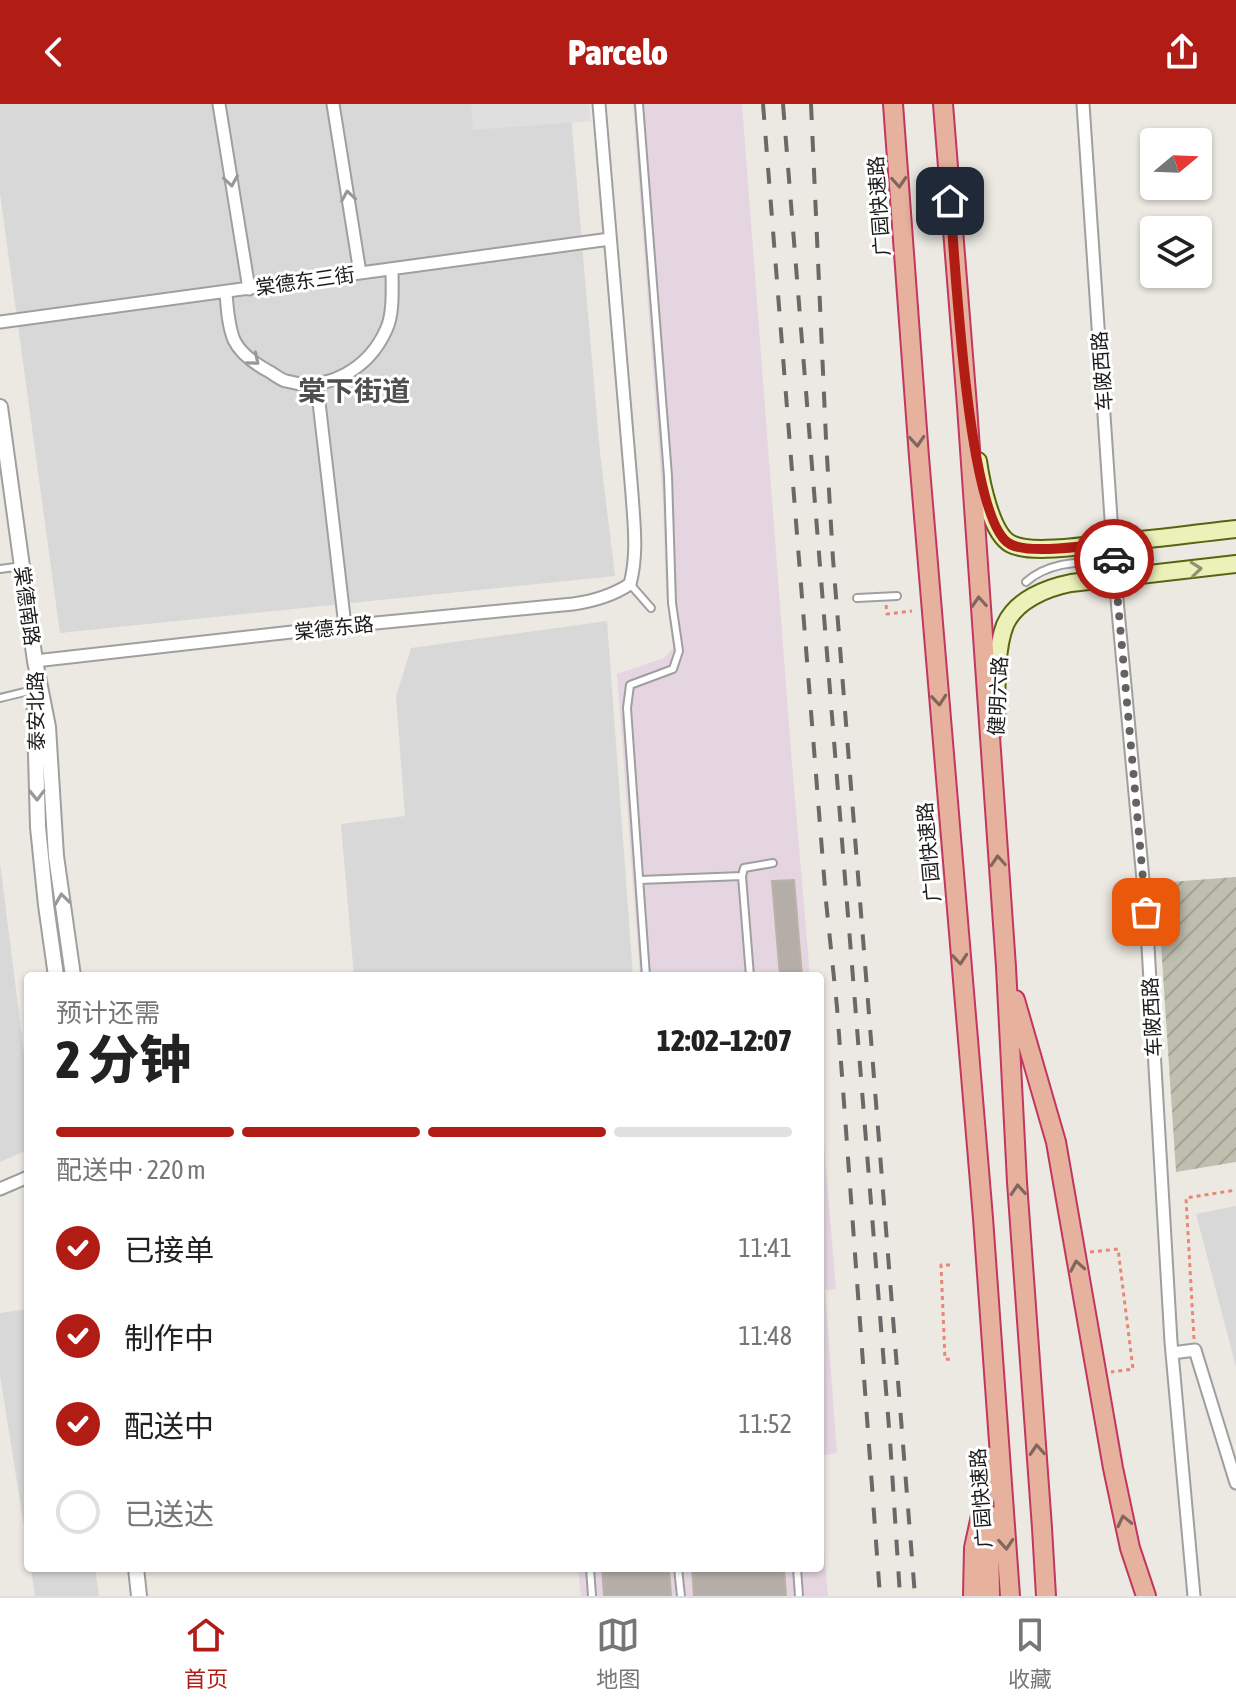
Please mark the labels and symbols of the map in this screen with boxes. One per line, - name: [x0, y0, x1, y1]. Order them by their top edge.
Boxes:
- north arrow: [1140, 128, 1212, 200]
- street label: 广园快速路: [864, 155, 893, 257]
- pin: [916, 167, 984, 235]
- one-way arrow: [222, 174, 239, 188]
- one-way arrow: [890, 176, 907, 189]
- one-way arrow: [340, 189, 357, 203]
- street label: 棠德东三街: [254, 262, 356, 299]
- street label: 车陂西路: [1087, 330, 1116, 412]
- one-way arrow: [245, 350, 259, 365]
- district label: 棠下街道: [298, 375, 410, 407]
- one-way arrow: [908, 435, 925, 448]
- courier: [1074, 519, 1154, 599]
- one-way arrow: [1190, 560, 1203, 577]
- street label: 棠德南路: [11, 565, 44, 647]
- one-way arrow: [971, 595, 988, 608]
- street label: 棠德东路: [293, 612, 375, 643]
- street label: 健明六路: [984, 655, 1011, 737]
- street label: 泰安北路: [23, 671, 48, 751]
- one-way arrow: [930, 694, 947, 707]
- one-way arrow: [28, 789, 46, 802]
- street label: 广园快速路: [913, 801, 944, 903]
- one-way arrow: [990, 854, 1007, 867]
- pin: [1112, 878, 1180, 946]
- one-way arrow: [54, 892, 71, 906]
- one-way arrow: [952, 953, 969, 966]
- street label: 车陂西路: [1138, 976, 1165, 1058]
- one-way arrow: [1010, 1183, 1027, 1196]
- one-way arrow: [1069, 1259, 1086, 1272]
- one-way arrow: [1029, 1443, 1046, 1456]
- street label: 广园快速路: [966, 1447, 995, 1549]
- one-way arrow: [1116, 1515, 1133, 1529]
- one-way arrow: [997, 1538, 1014, 1551]

